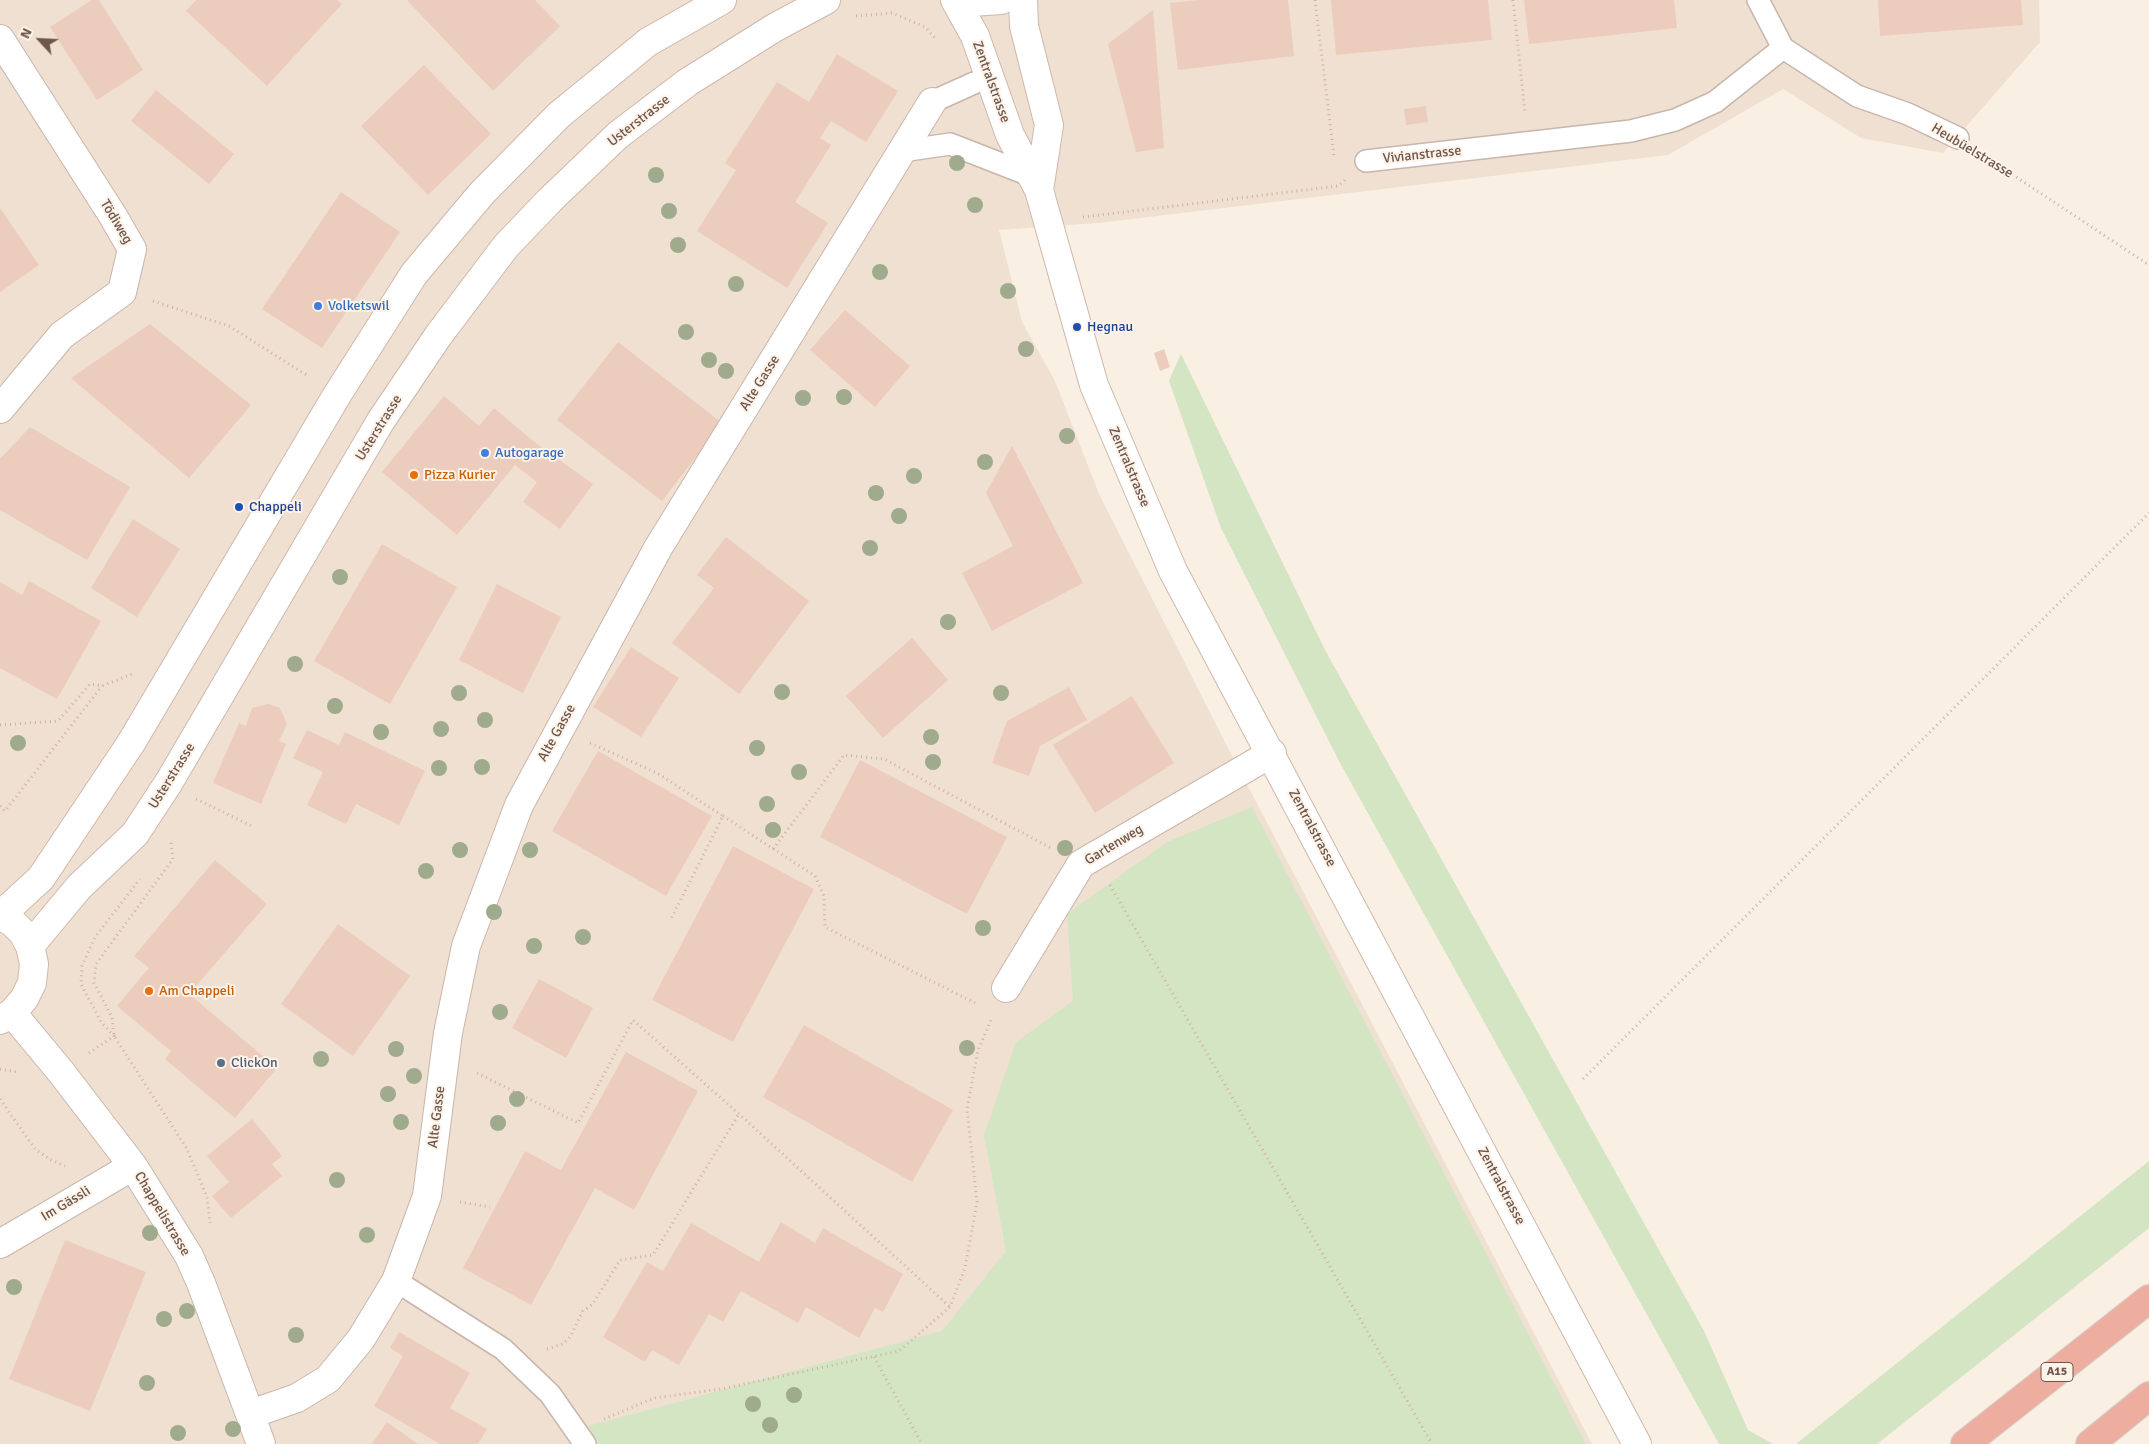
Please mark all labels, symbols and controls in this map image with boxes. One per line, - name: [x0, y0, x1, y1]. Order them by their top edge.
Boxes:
- north arrow: [15, 15, 65, 65]
- text: N: [16, 25, 36, 41]
- street label: Zentralstrasse: [968, 39, 1014, 125]
- street label: Usterstrasse: [604, 91, 674, 151]
- street label: Heubüelstrasse: [1928, 120, 2016, 182]
- street label: Vivianstrasse: [1382, 143, 1462, 167]
- street label: Tödiweg: [96, 197, 136, 247]
- place label: Volketswil: [328, 298, 390, 314]
- marker: Volketswil: [312, 300, 324, 312]
- place label: Hegnau: [1087, 319, 1133, 335]
- marker: Hegnau: [1071, 321, 1083, 333]
- street label: Alte Gasse: [736, 352, 784, 414]
- street label: Usterstrasse: [352, 392, 406, 464]
- street label: Zentralstrasse: [1105, 424, 1153, 510]
- place label: Autogarage: [495, 445, 564, 461]
- marker: Autogarage: [479, 447, 491, 459]
- place label: Pizza Kurier: [424, 467, 496, 483]
- marker: Pizza Kurier: [408, 469, 420, 481]
- place label: Chappeli: [249, 499, 302, 515]
- marker: Chappeli: [233, 501, 245, 513]
- street label: Alte Gasse: [534, 702, 580, 764]
- street label: Usterstrasse: [145, 740, 199, 812]
- street label: Zentralstrasse: [1284, 786, 1340, 870]
- street label: Gartenweg: [1082, 821, 1146, 869]
- place label: Am Chappeli: [159, 983, 235, 999]
- marker: Am Chappeli: [143, 985, 155, 997]
- place label: ClickOn: [231, 1055, 278, 1071]
- marker: ClickOn: [215, 1057, 227, 1069]
- street label: Alte Gasse: [425, 1085, 449, 1149]
- street label: Zentralstrasse: [1473, 1144, 1529, 1228]
- street label: Chappelistrasse: [130, 1169, 194, 1259]
- street label: Im Gässli: [38, 1183, 94, 1225]
- road number: A15: [2041, 1362, 2073, 1381]

